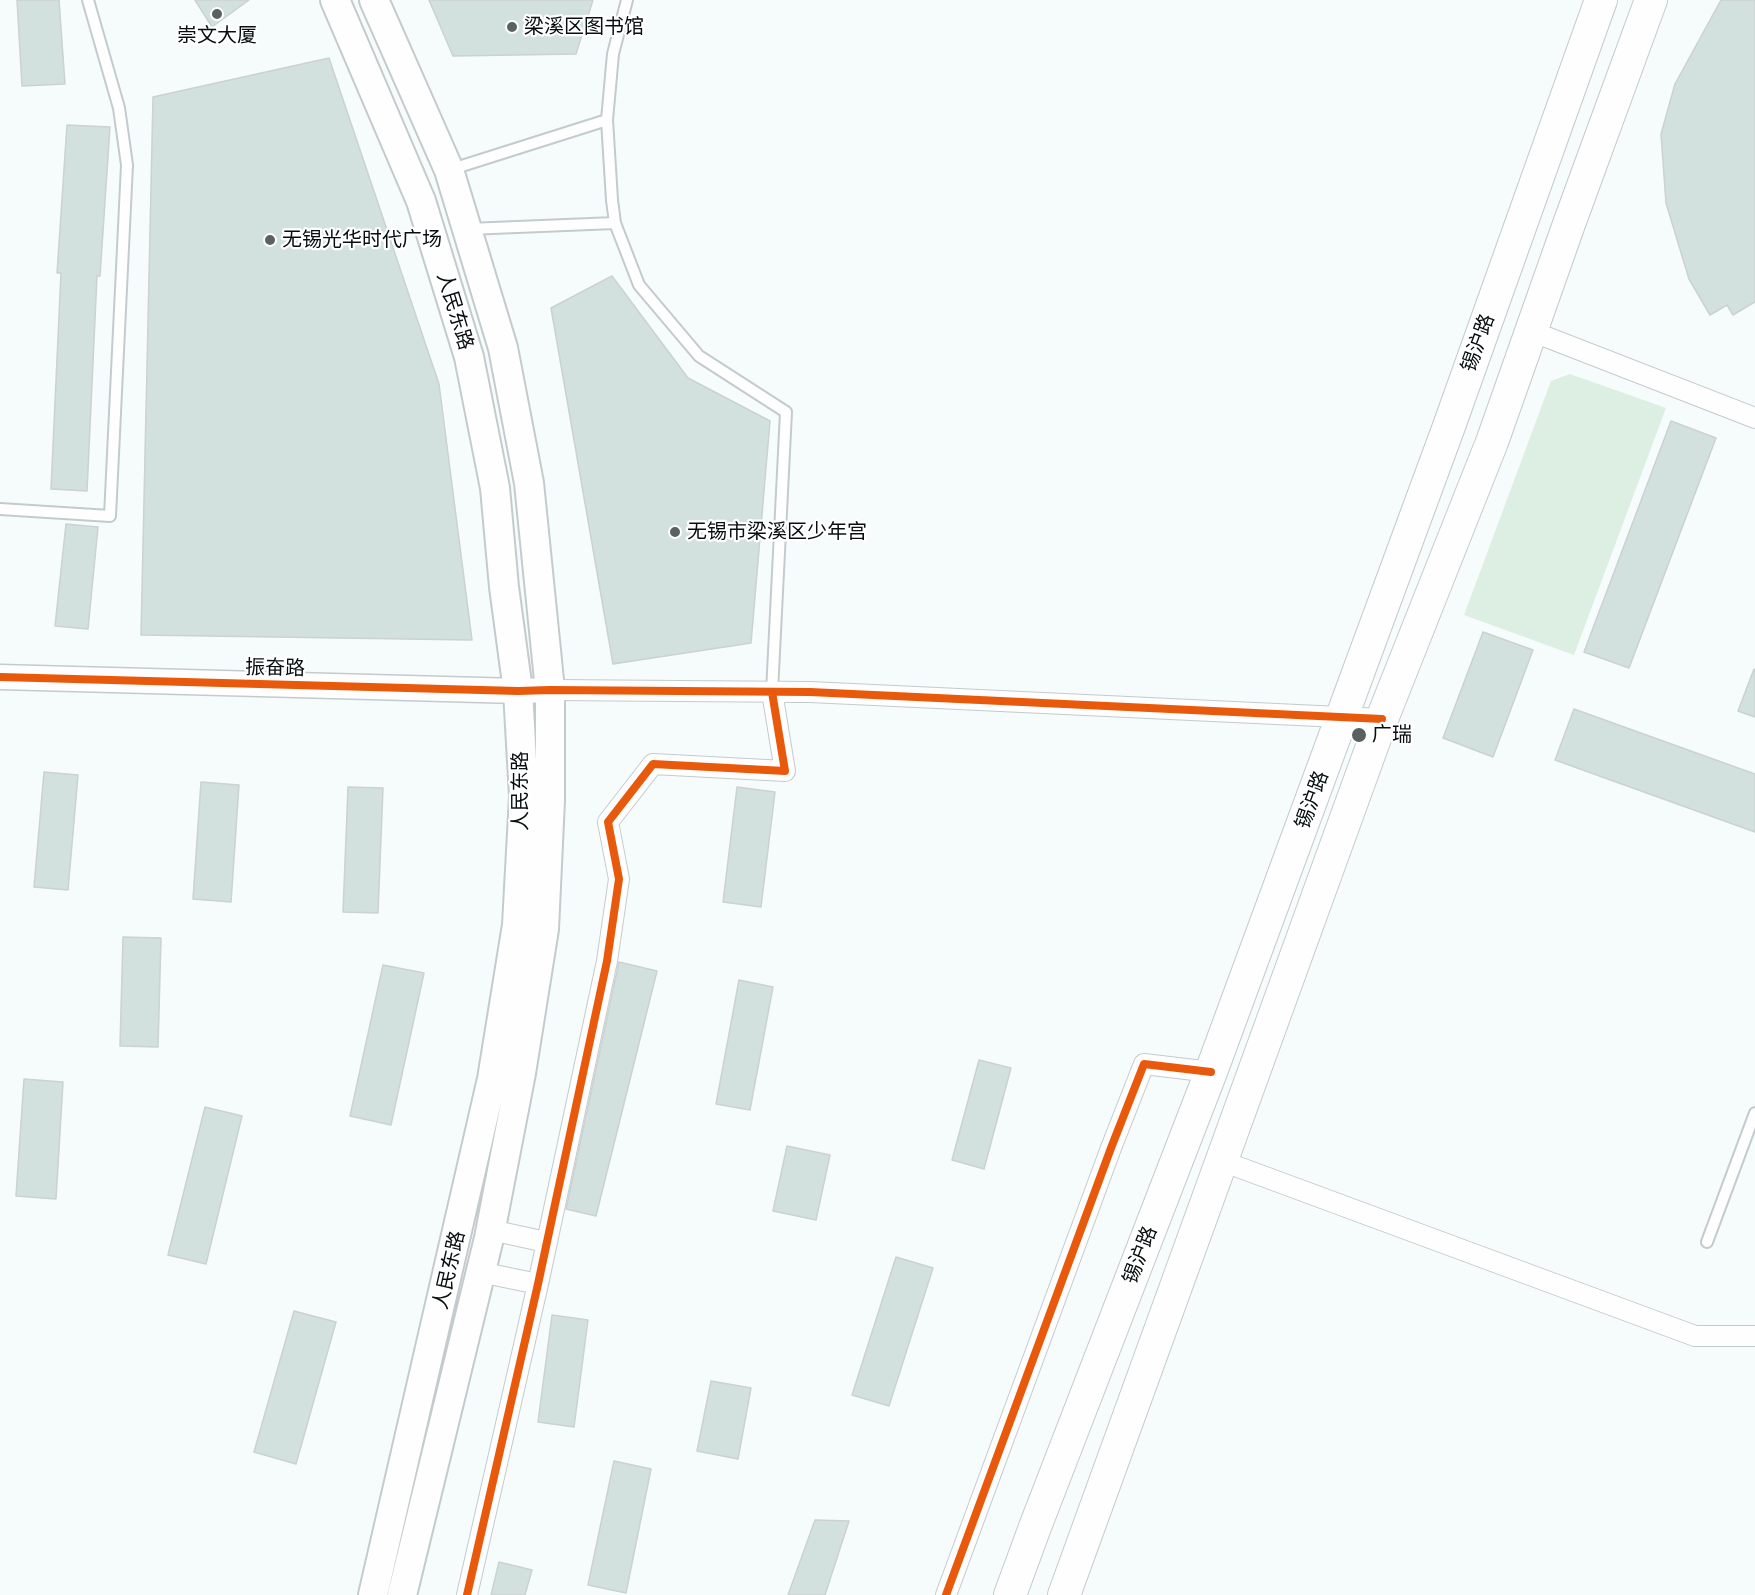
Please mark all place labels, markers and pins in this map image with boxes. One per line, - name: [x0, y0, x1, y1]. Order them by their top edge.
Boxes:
- marker: 崇文大厦: [210, 7, 224, 21]
- place label: 梁溪区图书馆: [524, 15, 644, 39]
- marker: 梁溪区图书馆: [505, 20, 519, 34]
- place label: 崇文大厦: [177, 24, 257, 48]
- place label: 无锡光华时代广场: [282, 228, 442, 252]
- marker: 无锡光华时代广场: [263, 233, 277, 247]
- place label: 无锡市梁溪区少年宫: [687, 520, 867, 544]
- marker: 无锡市梁溪区少年宫: [668, 525, 682, 539]
- place label: 广瑞: [1372, 723, 1412, 747]
- marker: 广瑞: [1350, 726, 1368, 744]

